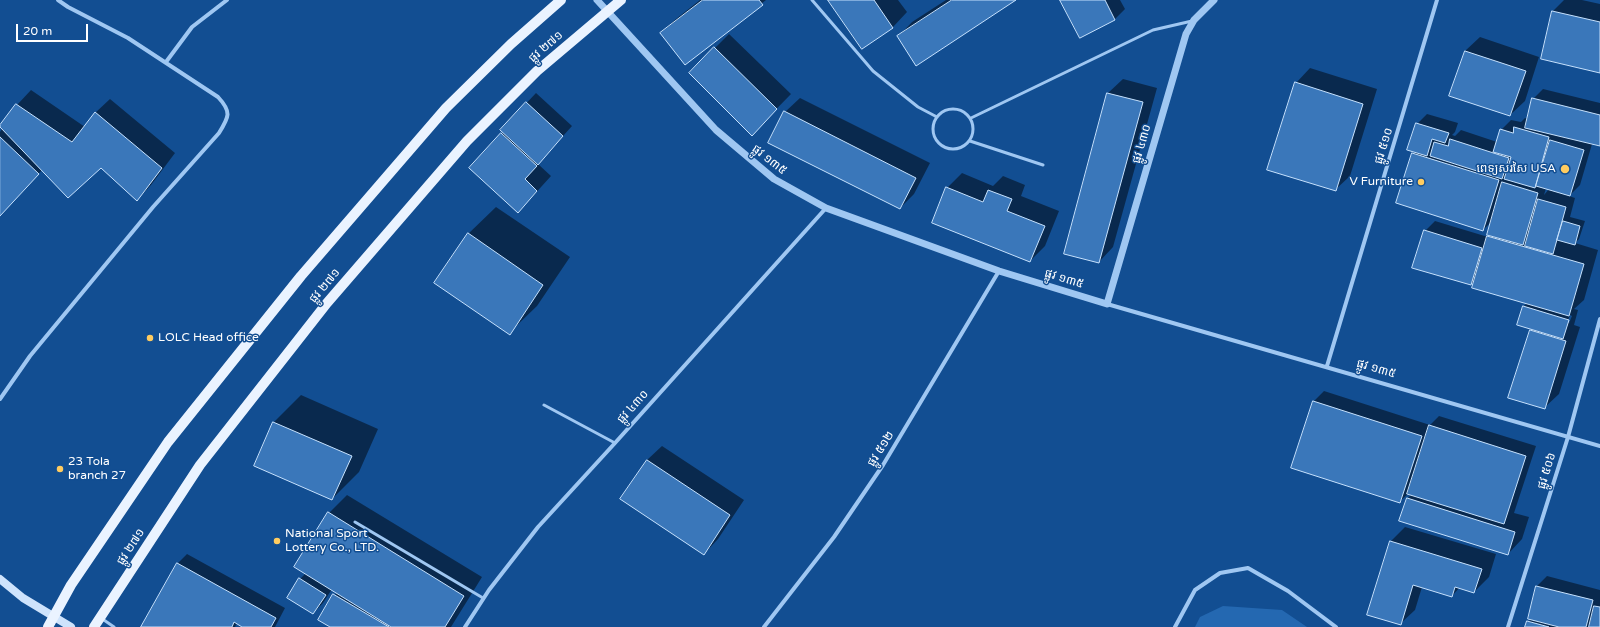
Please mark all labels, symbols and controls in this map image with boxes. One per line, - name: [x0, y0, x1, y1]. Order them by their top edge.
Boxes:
- scale bar: [18, 16, 90, 42]
- text: 20 m: [23, 24, 52, 38]
- street label: ផ្លូវ ២៧១: [526, 28, 566, 66]
- street label: ផ្លូវ ៤៣០: [1130, 123, 1154, 165]
- street label: ផ្លូវ ៥១០: [1372, 126, 1396, 166]
- street label: ផ្លូវ ១៣៥: [749, 142, 789, 178]
- place label: ពេទ្យសរសៃ USA: [1476, 162, 1556, 176]
- marker: ពេទ្យសរសៃ USA: [1559, 163, 1571, 175]
- place label: V Furniture: [1349, 175, 1413, 189]
- marker: V Furniture: [1416, 177, 1426, 187]
- street label: ផ្លូវ ២៧១: [306, 266, 344, 306]
- street label: ផ្លូវ ១៣៥: [1043, 266, 1085, 292]
- place label: LOLC Head office: [158, 331, 259, 345]
- marker: LOLC Head office: [145, 333, 155, 343]
- street label: ផ្លូវ ១៣៥: [1355, 357, 1397, 381]
- street label: ផ្លូវ ៤៣០: [614, 387, 652, 427]
- street label: ផ្លូវ ៥១២: [865, 429, 897, 469]
- street label: ផ្លូវ ៥០៦: [1535, 451, 1559, 491]
- place label: 23 Tola branch 27: [68, 455, 126, 483]
- marker: 23 Tola branch 27: [55, 464, 65, 474]
- street label: ផ្លូវ ២៧១: [114, 526, 148, 568]
- place label: National Sport Lottery Co., LTD.: [285, 527, 379, 555]
- marker: National Sport Lottery Co., LTD.: [272, 536, 282, 546]

